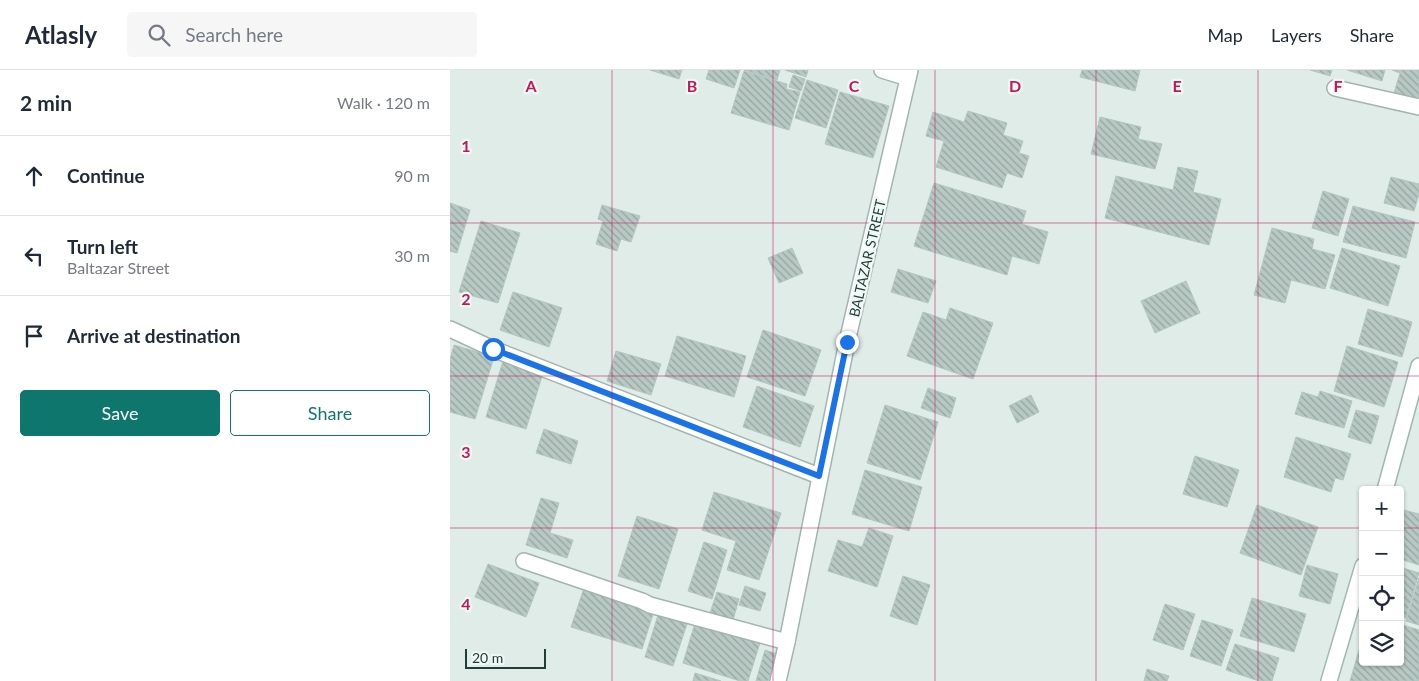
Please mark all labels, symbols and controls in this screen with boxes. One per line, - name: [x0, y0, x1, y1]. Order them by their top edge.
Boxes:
- search box: [127, 12, 477, 57]
- text: Atlasly: [25, 20, 97, 49]
- icon: search: [145, 21, 173, 49]
- text: Search here: [185, 23, 283, 46]
- text: Map: [1207, 24, 1243, 46]
- text: Layers: [1271, 24, 1322, 46]
- text: Share: [1350, 24, 1394, 46]
- text: A: [524, 76, 537, 95]
- text: B: [687, 76, 697, 95]
- text: C: [849, 76, 860, 95]
- text: D: [1009, 76, 1021, 95]
- text: E: [1172, 76, 1182, 95]
- text: F: [1333, 76, 1343, 95]
- text: 2 min: [20, 90, 72, 115]
- text: Walk · 120 m: [337, 93, 430, 112]
- text: 1: [461, 136, 471, 155]
- icon: ahead: [20, 162, 48, 190]
- text: Continue: [67, 164, 145, 187]
- text: 90 m: [394, 166, 430, 185]
- street label: BALTAZAR STREET: [845, 197, 889, 319]
- text: Turn left: [67, 235, 138, 258]
- icon: left: [20, 242, 48, 270]
- text: 30 m: [394, 246, 430, 265]
- text: Baltazar Street: [67, 258, 170, 277]
- text: 2: [461, 289, 471, 308]
- icon: arrive: [20, 322, 48, 350]
- text: Arrive at destination: [67, 324, 240, 347]
- route end: [836, 331, 859, 354]
- route start: [482, 338, 505, 361]
- button: Save: [20, 390, 220, 436]
- button: Share: [230, 390, 430, 436]
- text: 3: [461, 442, 471, 461]
- map controls: [1359, 486, 1404, 666]
- button: +: [1359, 486, 1404, 531]
- button: −: [1359, 531, 1404, 576]
- button: locate: [1359, 576, 1404, 621]
- text: 4: [461, 594, 471, 613]
- button: layers: [1359, 621, 1404, 666]
- scale bar: [465, 646, 546, 669]
- text: 20 m: [472, 649, 503, 666]

